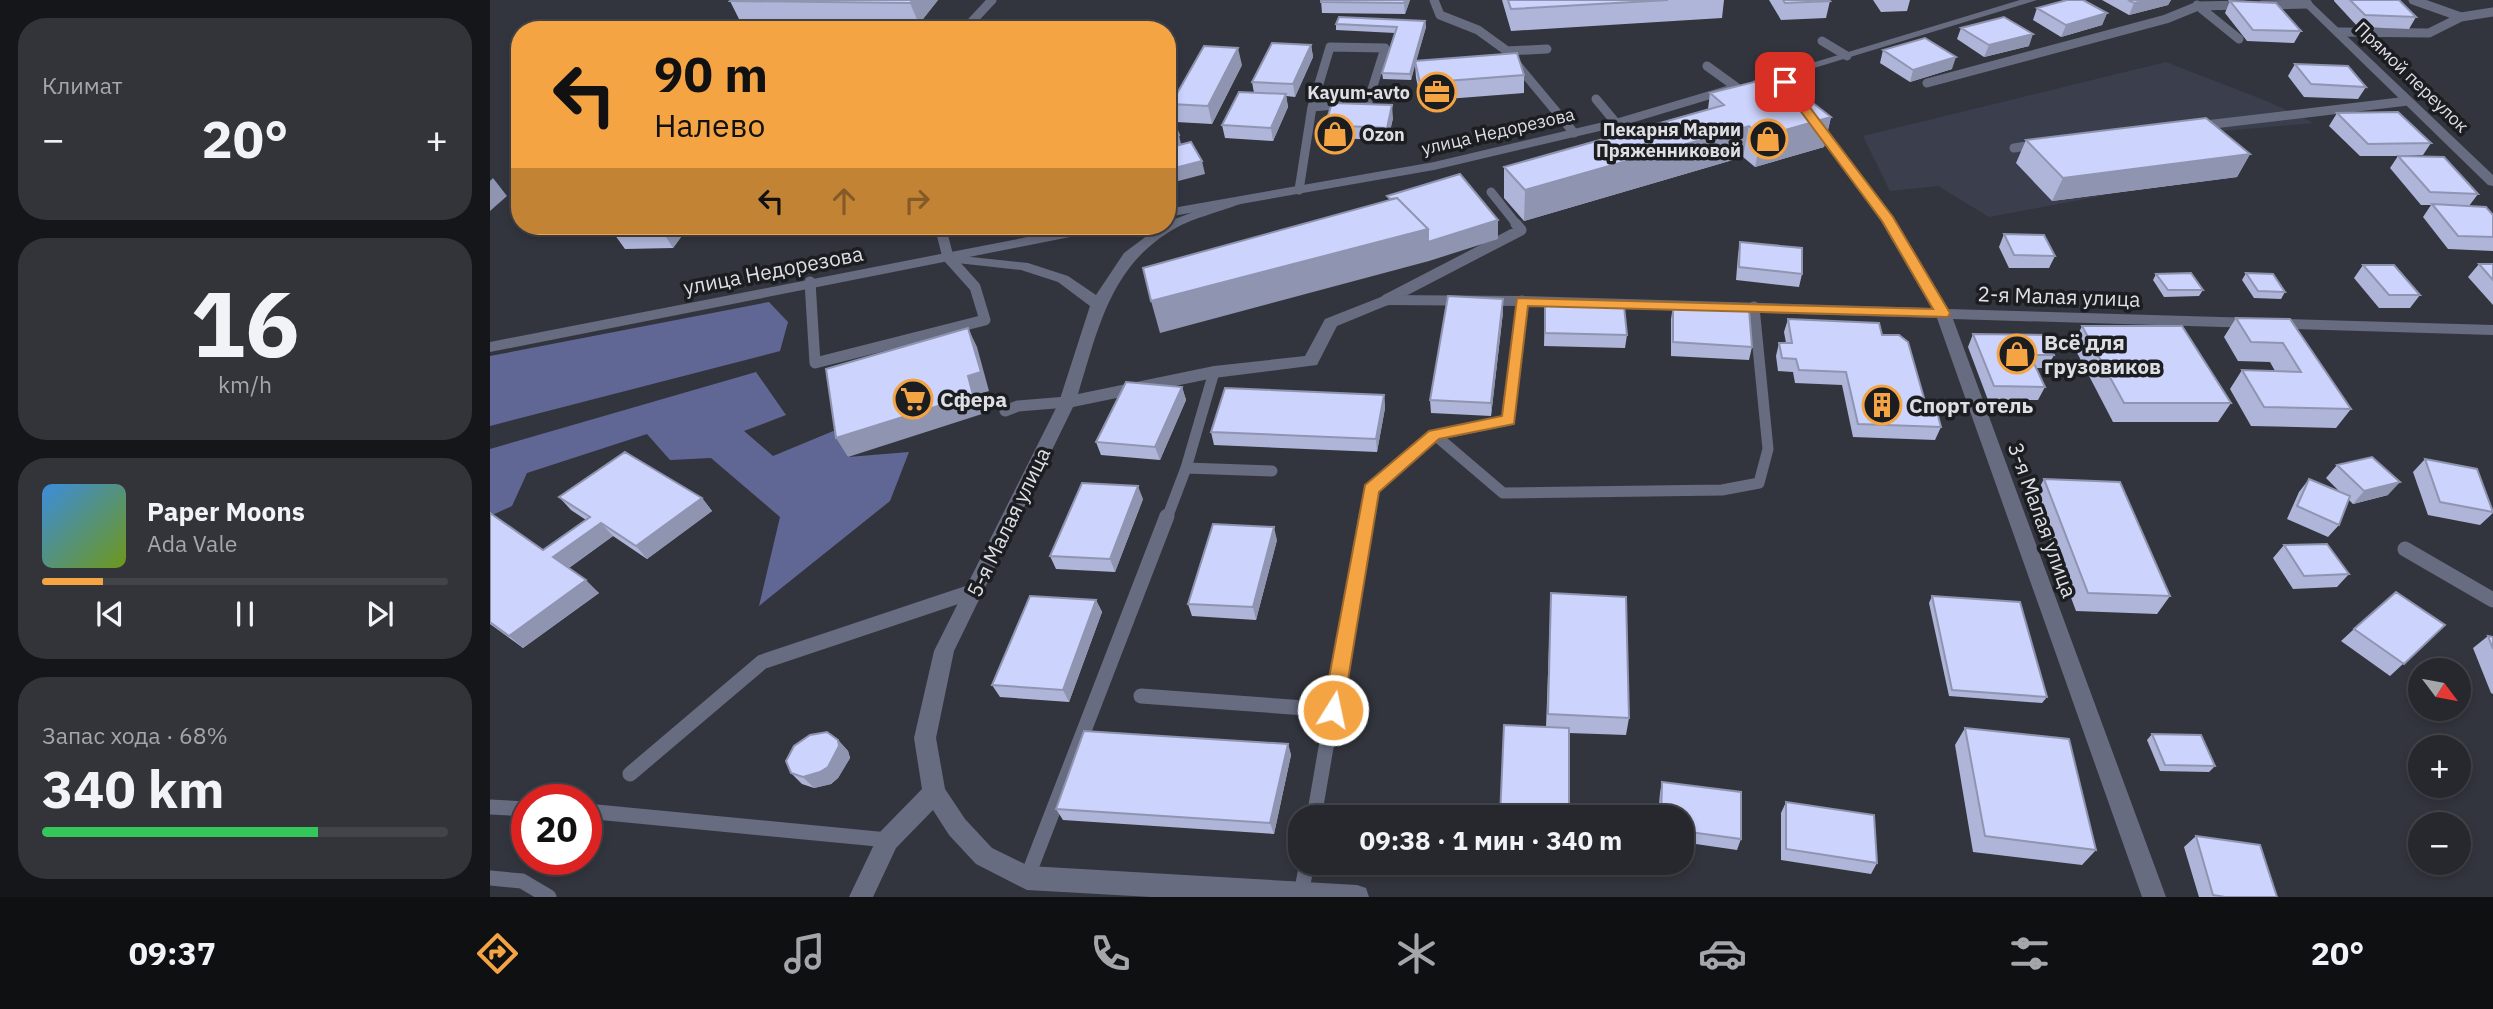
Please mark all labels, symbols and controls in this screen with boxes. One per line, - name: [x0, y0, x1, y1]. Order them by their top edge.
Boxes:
- street label: Прямой переулок: [2350, 17, 2474, 137]
- text: 90 m: [654, 42, 768, 105]
- icon: left: [539, 49, 630, 140]
- pin: [1755, 52, 1815, 112]
- icon: arrive: [1766, 63, 1804, 101]
- text: Климат: [42, 70, 123, 100]
- office icon: Kayum-avto: [1416, 71, 1458, 113]
- place label: Kayum-avto: [1307, 81, 1410, 104]
- street label: улица Недорезова: [1419, 102, 1577, 160]
- text: Налево: [654, 104, 765, 146]
- text: 20°: [202, 105, 288, 172]
- shop icon: Ozon: [1314, 113, 1356, 155]
- text: −: [42, 114, 65, 163]
- text: +: [425, 114, 448, 163]
- place label: Пекарня Марии Пряженниковой: [1596, 118, 1741, 162]
- shop icon: Пекарня Марии Пряженниковой: [1747, 118, 1789, 160]
- place label: Ozon: [1362, 123, 1405, 146]
- icon: left: [752, 182, 790, 220]
- icon: ahead: [825, 182, 863, 220]
- icon: right: [898, 182, 936, 220]
- street label: улица Недорезова: [681, 239, 865, 301]
- text: 16: [190, 264, 300, 382]
- street label: 2-я Малая улица: [1977, 279, 2141, 313]
- place label: Всё для грузовиков: [2044, 328, 2161, 380]
- shop icon: Всё для грузовиков: [1996, 333, 2038, 375]
- text: km/h: [218, 369, 272, 399]
- supermarket icon: Сфера: [892, 378, 934, 420]
- building icon: Спорт отель: [1861, 384, 1903, 426]
- place label: Сфера: [940, 385, 1007, 413]
- place label: Спорт отель: [1909, 391, 2034, 419]
- street label: 3-я Малая улица: [2002, 439, 2084, 601]
- street label: 5-я Малая улица: [960, 443, 1056, 601]
- text: Paper Moons: [147, 494, 305, 528]
- text: Ada Vale: [147, 528, 237, 558]
- icon: previous: [91, 595, 129, 633]
- icon: pause: [226, 595, 264, 633]
- icon: next: [361, 595, 399, 633]
- north arrow: [2408, 658, 2471, 721]
- map controls: [2408, 658, 2471, 875]
- position arrow: [1296, 673, 1370, 747]
- text: Запас хода · 68%: [42, 720, 228, 750]
- button: +: [2408, 735, 2471, 798]
- text: 340 km: [42, 755, 224, 822]
- speed limit sign: 20: [511, 784, 602, 875]
- button: −: [2408, 812, 2471, 875]
- text: 09:38 · 1 мин · 340 m: [1360, 823, 1622, 857]
- icon: directions: [473, 929, 522, 978]
- icon: music: [780, 929, 829, 978]
- icon: phone: [1086, 929, 1135, 978]
- icon: climate: [1392, 929, 1441, 978]
- icon: car: [1698, 929, 1747, 978]
- icon: filters: [2005, 929, 2054, 978]
- text: 09:37: [129, 932, 216, 974]
- text: 20°: [2311, 932, 2364, 974]

